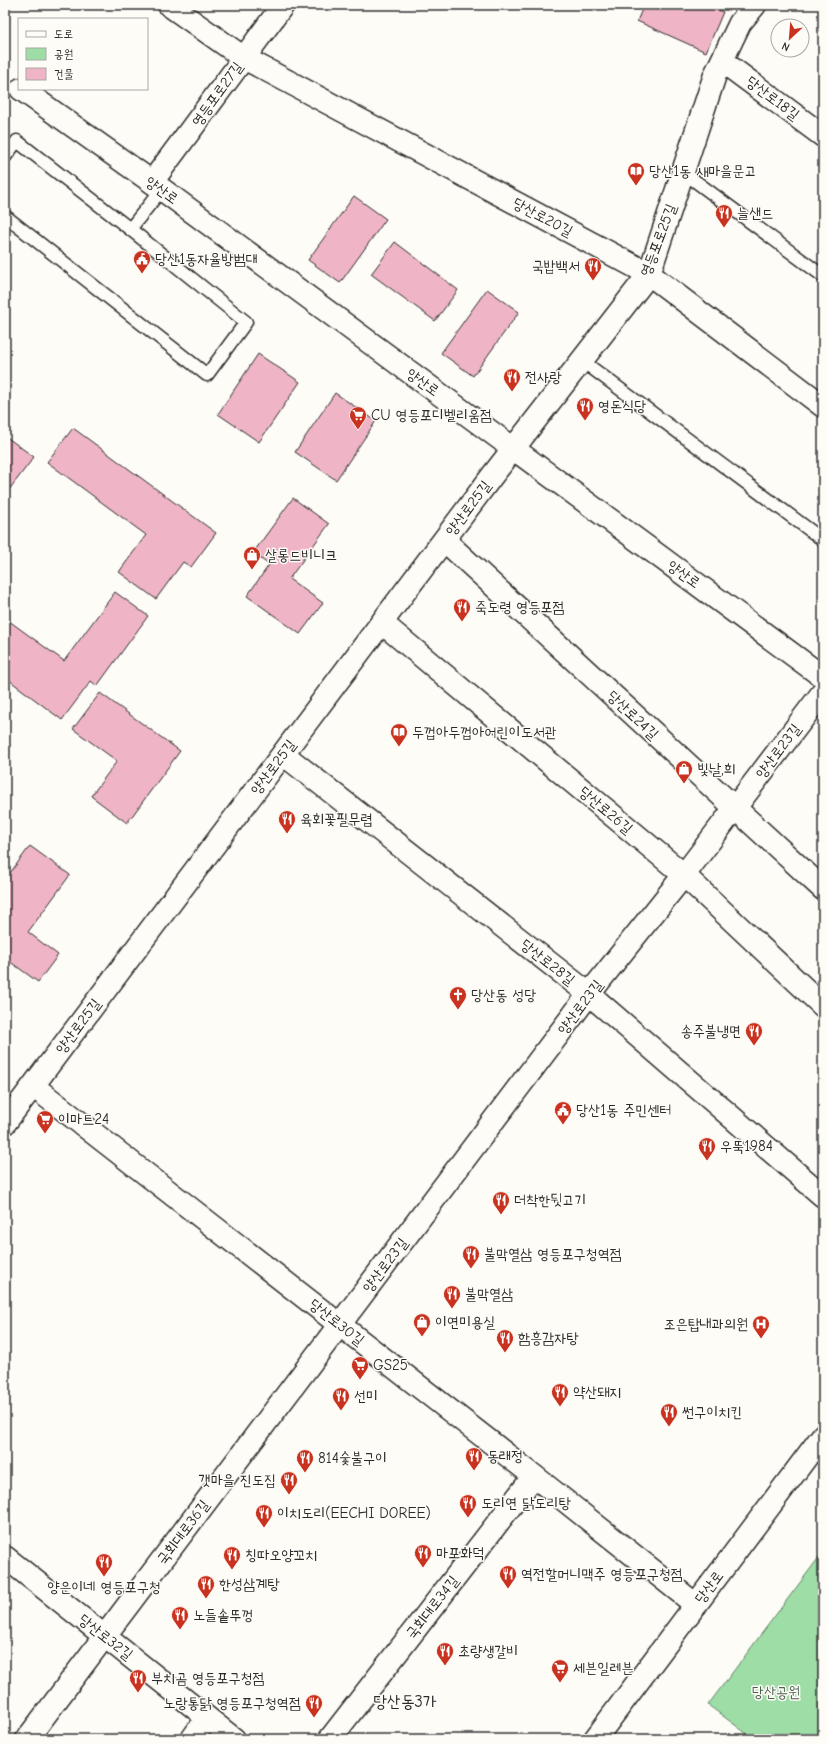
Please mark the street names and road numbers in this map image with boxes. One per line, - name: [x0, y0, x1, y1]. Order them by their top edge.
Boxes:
- street label: 영등포로27길: [188, 58, 246, 130]
- street label: 당산로18길: [743, 72, 803, 124]
- street label: 양산로: [142, 172, 182, 208]
- street label: 당산로20길: [510, 194, 576, 240]
- street label: 영등포로25길: [636, 201, 680, 279]
- street label: 양산로: [403, 364, 443, 400]
- street label: 양산로25길: [441, 477, 495, 539]
- street label: 양산로: [664, 556, 704, 592]
- street label: 당산로24길: [604, 687, 662, 743]
- street label: 양산로23길: [752, 720, 804, 782]
- street label: 양산로25길: [246, 736, 300, 798]
- street label: 당산로26길: [576, 782, 636, 838]
- street label: 당산로28길: [517, 935, 579, 989]
- street label: 양산로23길: [554, 976, 606, 1038]
- street label: 양산로25길: [51, 995, 105, 1057]
- street label: 양산로23길: [359, 1234, 411, 1296]
- street label: 당산로30길: [306, 1295, 368, 1349]
- street label: 국회대로36길: [153, 1496, 213, 1568]
- street label: 당산로: [691, 1567, 727, 1607]
- street label: 국회대로34길: [402, 1572, 462, 1642]
- street label: 당산로32길: [75, 1610, 137, 1664]

